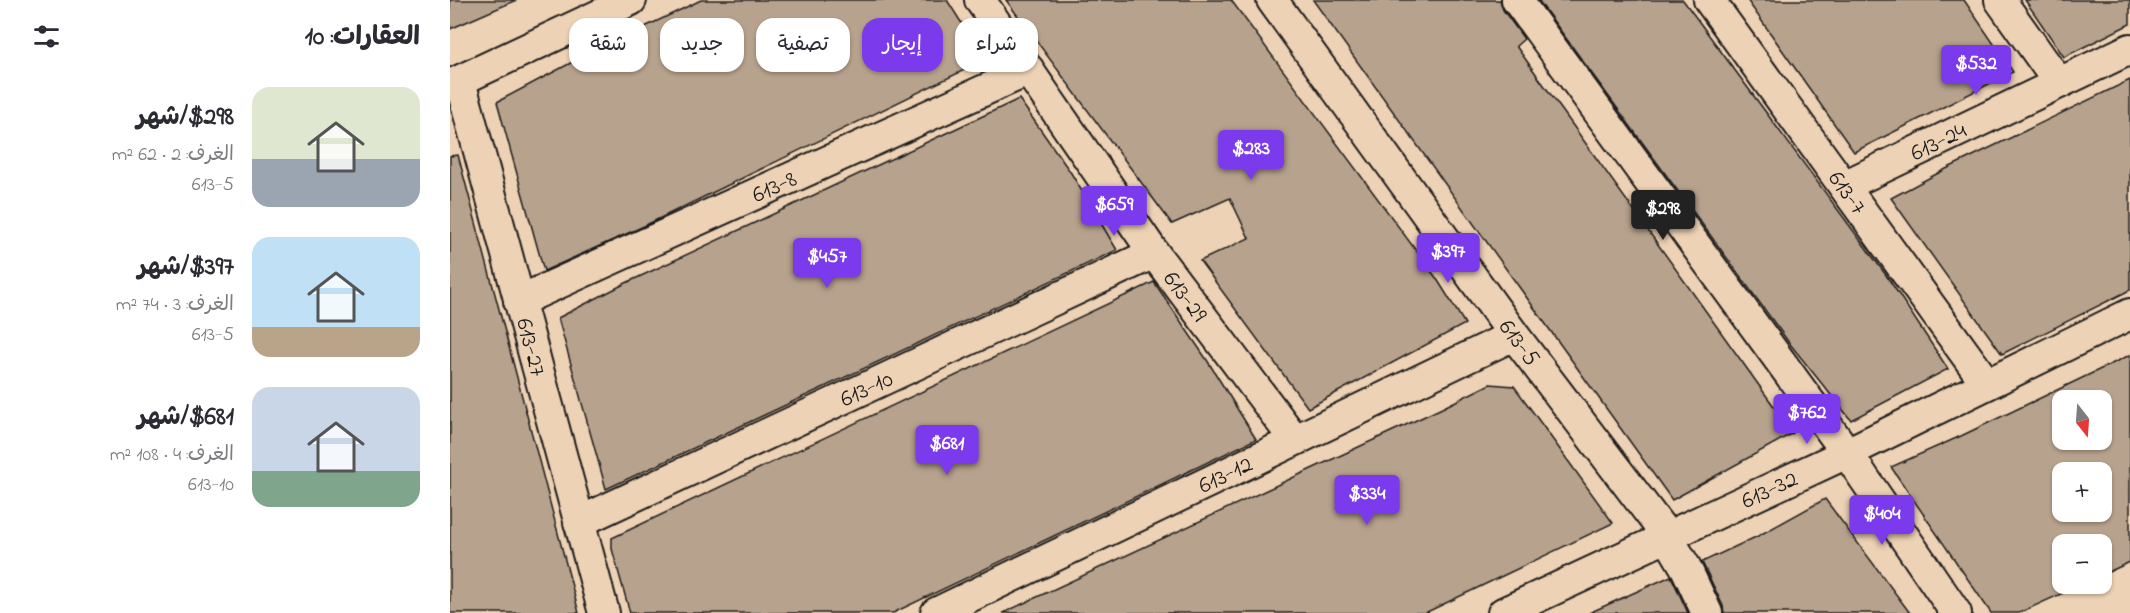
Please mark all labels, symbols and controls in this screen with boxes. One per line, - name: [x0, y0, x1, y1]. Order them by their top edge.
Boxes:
- chip: شقة: [569, 18, 648, 72]
- chip: جديد: [660, 18, 744, 72]
- chip: تصفية: [756, 18, 850, 72]
- chip: إيجار: [862, 18, 943, 72]
- chip: شراء: [955, 18, 1038, 72]
- text: العقارات: 10: [305, 19, 420, 57]
- icon: filters: [30, 20, 63, 53]
- pin: $532: [1940, 45, 2012, 96]
- text: $532: [1955, 50, 1997, 79]
- text: $298/شهر: [136, 99, 234, 137]
- icon: home: [300, 111, 372, 183]
- street label: 613-24: [1905, 115, 1973, 172]
- pin: $283: [1215, 130, 1287, 181]
- text: $283: [1232, 135, 1270, 164]
- text: الغرف: 2 · 62 m²: [112, 141, 234, 170]
- street label: 613-8: [747, 163, 803, 214]
- street label: 613-7: [1818, 164, 1874, 223]
- text: 613-5: [192, 171, 234, 200]
- pin: $659: [1078, 186, 1150, 237]
- pin: $298: [1627, 190, 1699, 241]
- text: $659: [1095, 191, 1133, 220]
- text: $298: [1645, 195, 1681, 224]
- pin: $397: [1412, 233, 1484, 284]
- pin: $457: [791, 238, 863, 289]
- text: $397: [1431, 238, 1465, 267]
- text: $457: [807, 243, 847, 272]
- text: $397/شهر: [138, 249, 234, 287]
- icon: home: [300, 261, 372, 333]
- street label: 613-29: [1153, 265, 1215, 331]
- text: الغرف: 3 · 74 m²: [116, 291, 234, 320]
- street label: 613-5: [1489, 313, 1547, 375]
- street label: 613-27: [505, 315, 554, 381]
- text: 613-5: [192, 321, 234, 350]
- street label: 613-10: [835, 363, 899, 418]
- north arrow: [2052, 390, 2112, 450]
- map controls: [2052, 390, 2112, 594]
- pin: $762: [1771, 394, 1843, 445]
- text: $681/شهر: [138, 399, 234, 437]
- text: $762: [1787, 399, 1827, 428]
- icon: home: [300, 411, 372, 483]
- pin: $681: [911, 425, 983, 476]
- text: $681: [930, 430, 964, 459]
- text: الغرف: 4 · 108 m²: [110, 441, 234, 470]
- street label: 613-12: [1193, 448, 1259, 504]
- button: +: [2052, 462, 2112, 522]
- street label: 613-32: [1736, 463, 1804, 520]
- text: 613-10: [188, 471, 234, 500]
- pin: $334: [1331, 475, 1403, 526]
- text: $334: [1349, 480, 1385, 509]
- pin: $404: [1846, 495, 1918, 546]
- text: $404: [1863, 500, 1901, 529]
- button: −: [2052, 534, 2112, 594]

